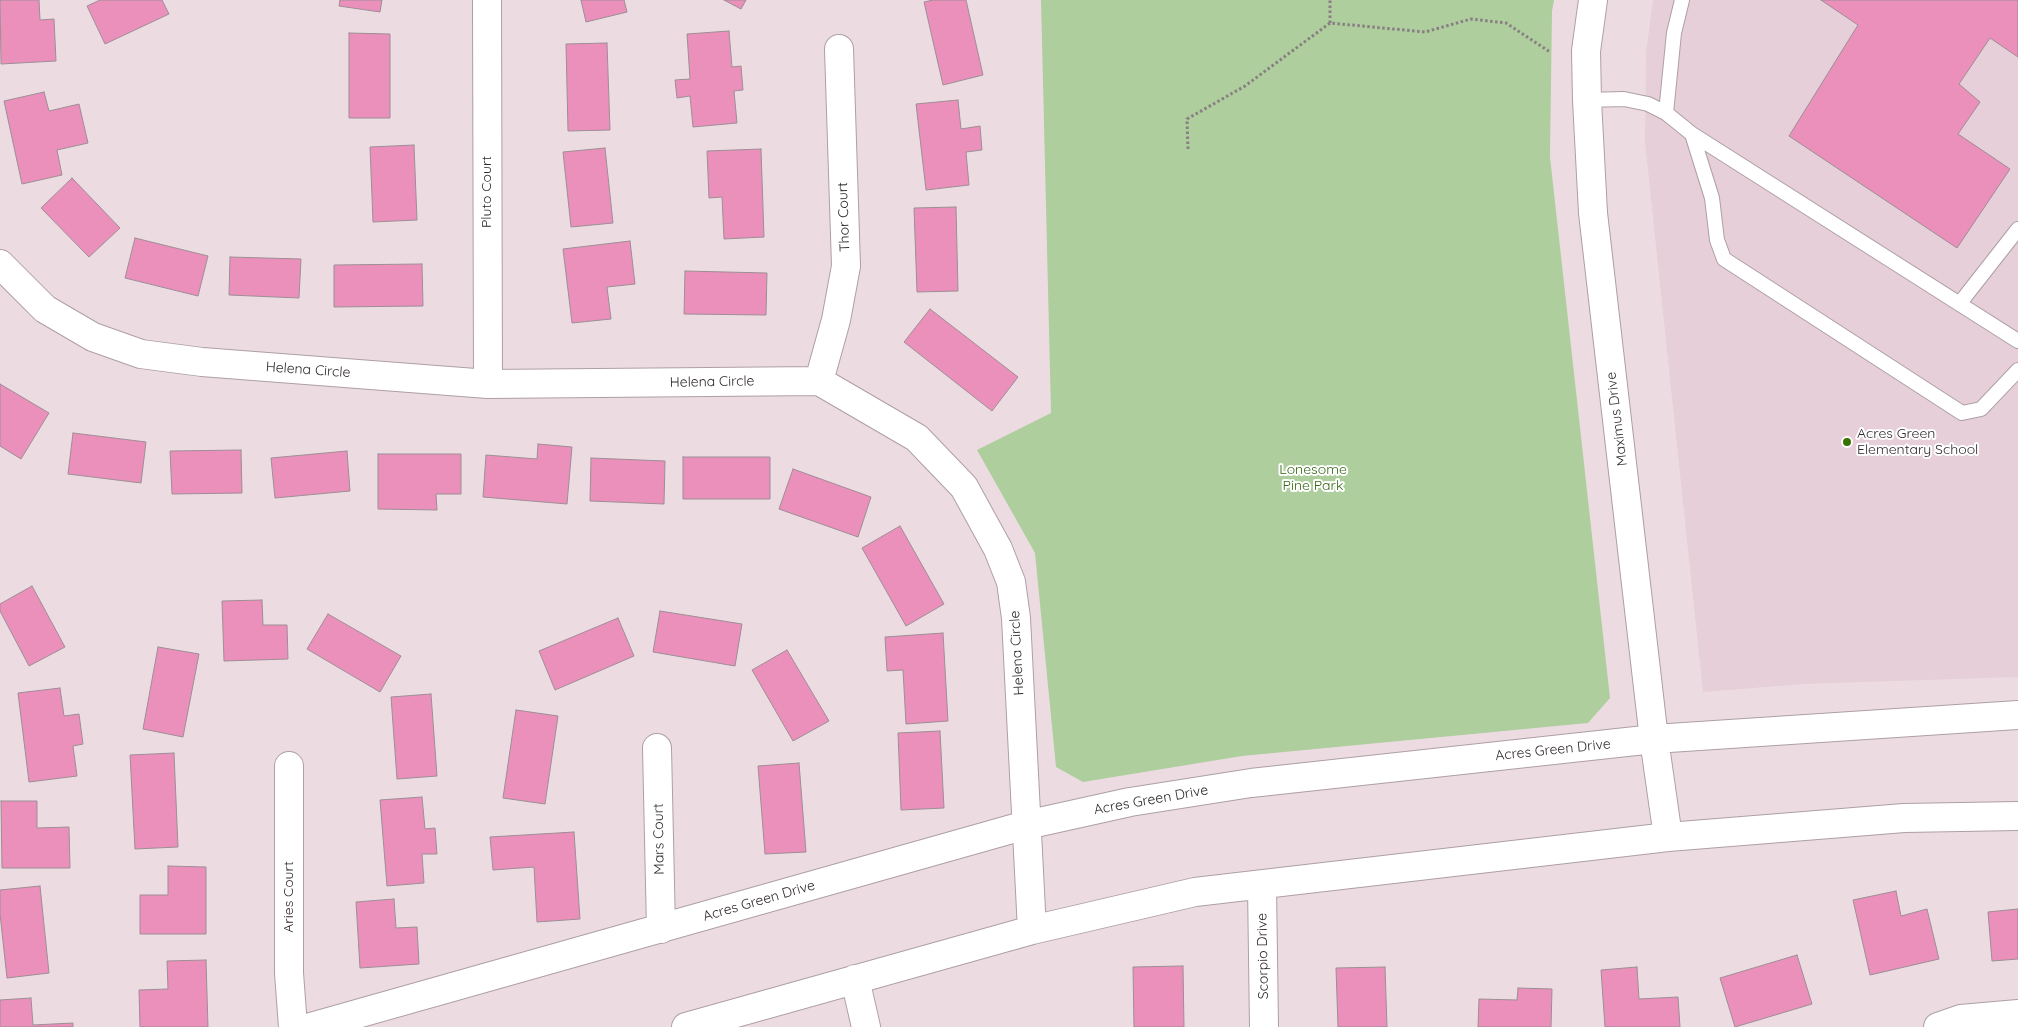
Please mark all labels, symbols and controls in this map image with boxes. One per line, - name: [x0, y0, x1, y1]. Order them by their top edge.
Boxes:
- street label: Pluto Court: [479, 156, 495, 228]
- street label: Thor Court: [834, 182, 854, 252]
- street label: Helena Circle: [265, 359, 351, 381]
- street label: Maximus Drive: [1603, 371, 1631, 467]
- street label: Helena Circle: [669, 373, 755, 391]
- place label: Acres Green Elementary School: [1857, 426, 1978, 458]
- marker: Acres Green Elementary School: [1841, 436, 1853, 448]
- park label: Lonesome Pine Park: [1279, 462, 1347, 494]
- street label: Helena Circle: [1006, 610, 1028, 696]
- street label: Acres Green Drive: [1494, 736, 1612, 764]
- street label: Acres Green Drive: [1092, 782, 1210, 818]
- street label: Mars Court: [650, 803, 668, 875]
- street label: Aries Court: [281, 861, 297, 933]
- street label: Acres Green Drive: [701, 877, 817, 925]
- street label: Scorpio Drive: [1254, 913, 1272, 999]

